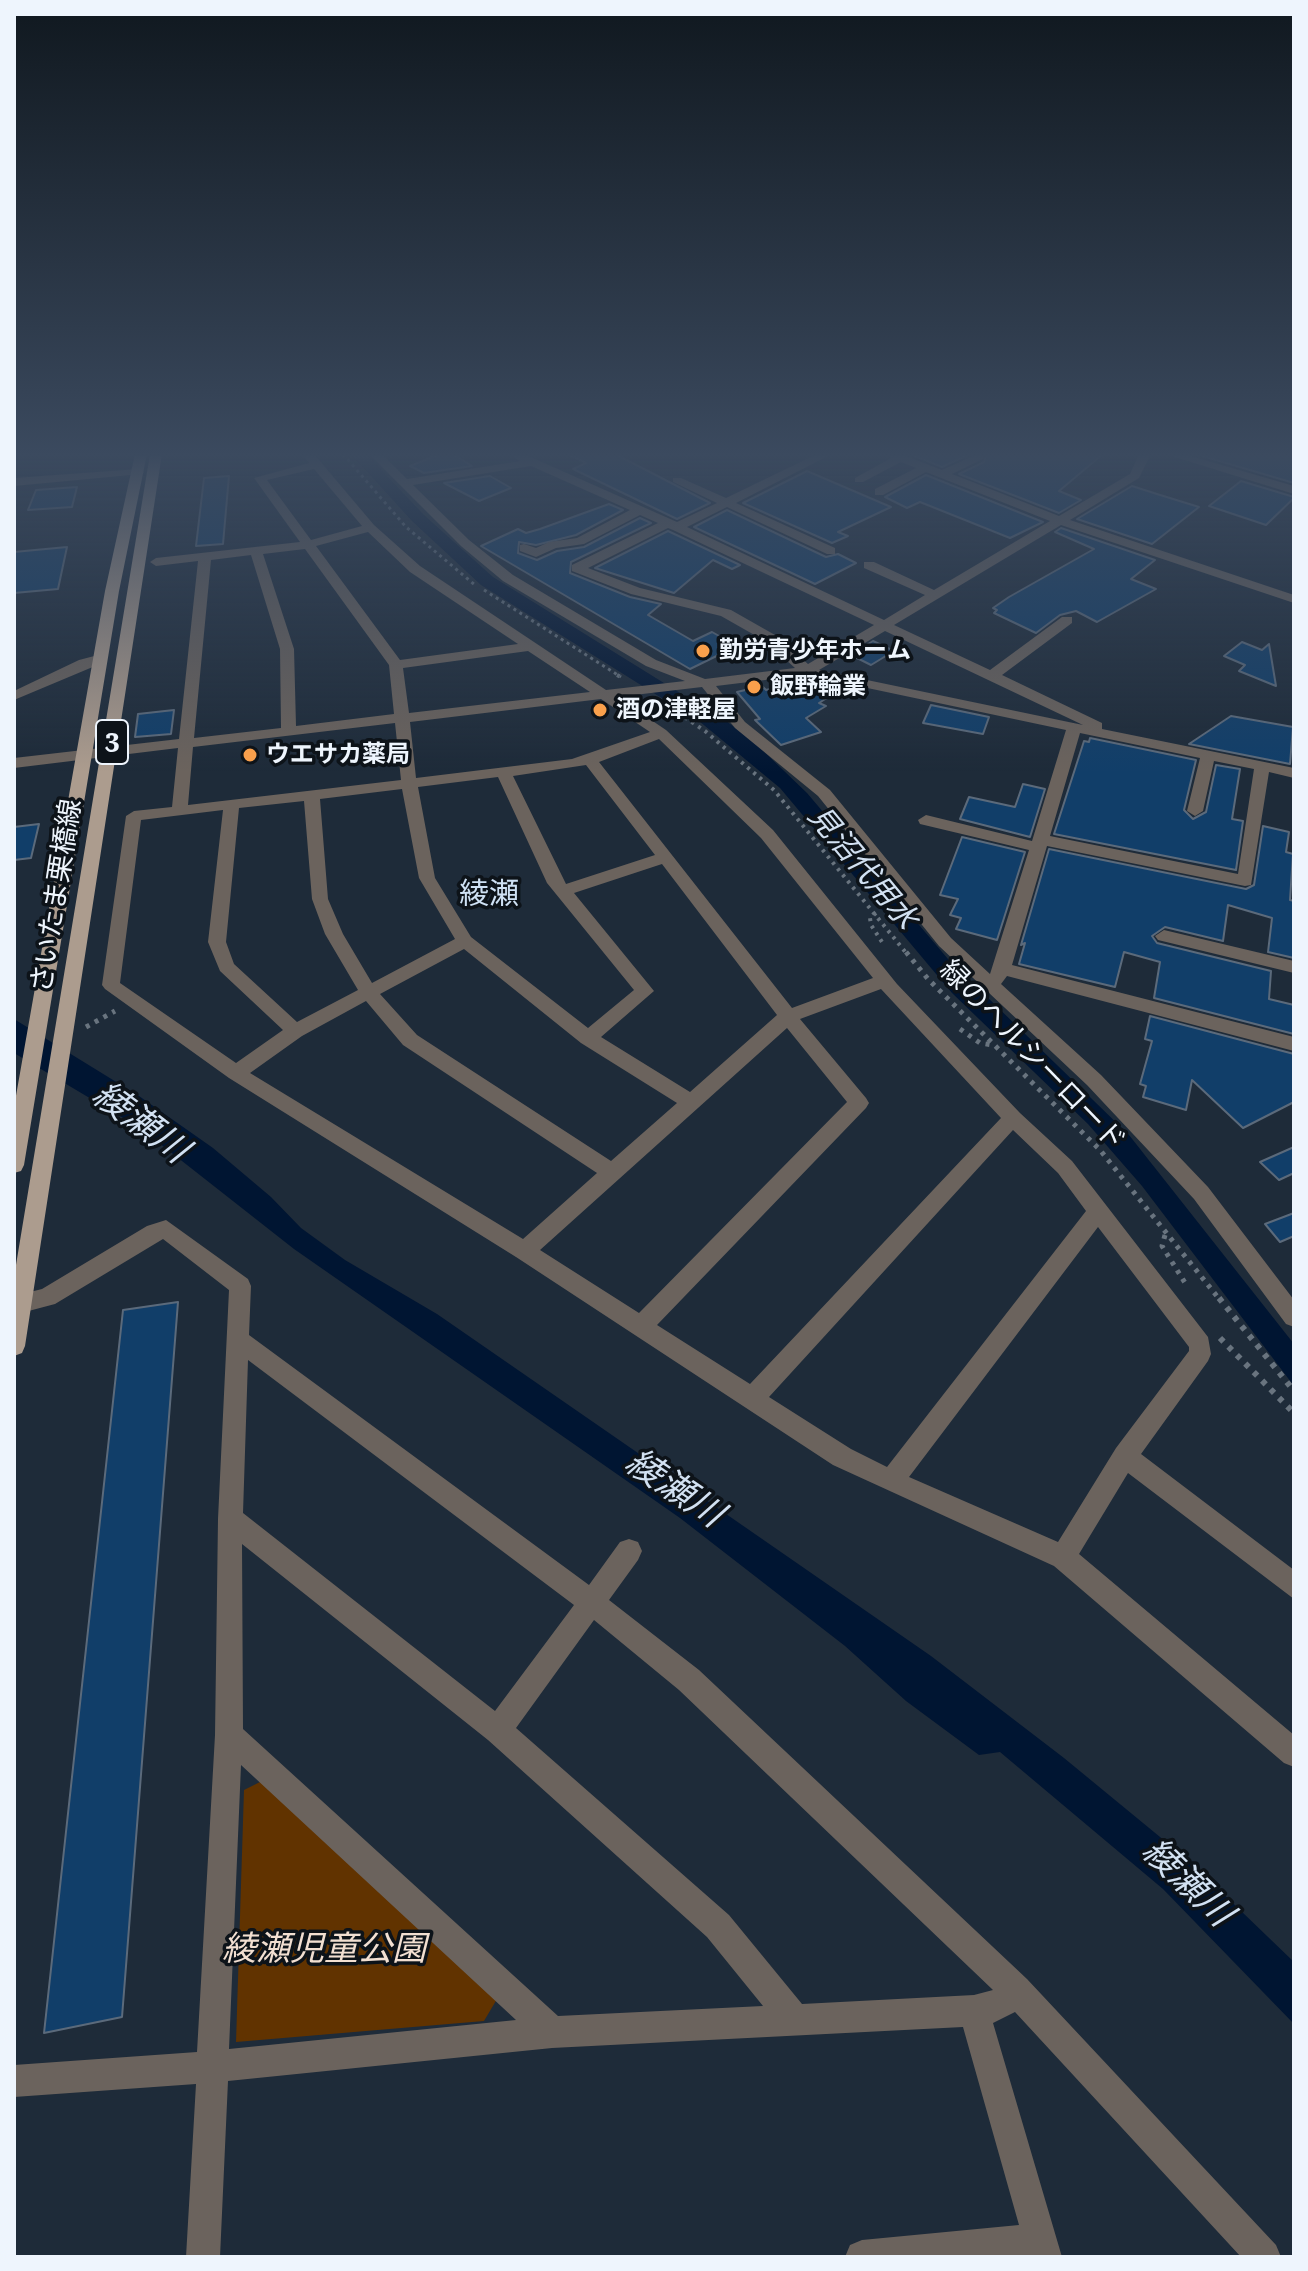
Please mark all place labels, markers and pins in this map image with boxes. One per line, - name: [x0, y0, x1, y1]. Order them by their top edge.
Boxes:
- place label: 勤労青少年ホーム: [719, 637, 911, 665]
- marker: 勤労青少年ホーム: [694, 642, 712, 660]
- place label: 飯野輪業: [770, 673, 866, 701]
- marker: 飯野輪業: [745, 678, 763, 696]
- place label: 酒の津軽屋: [616, 696, 736, 724]
- marker: 酒の津軽屋: [591, 701, 609, 719]
- place label: ウエサカ薬局: [266, 741, 410, 769]
- marker: ウエサカ薬局: [241, 746, 259, 764]

